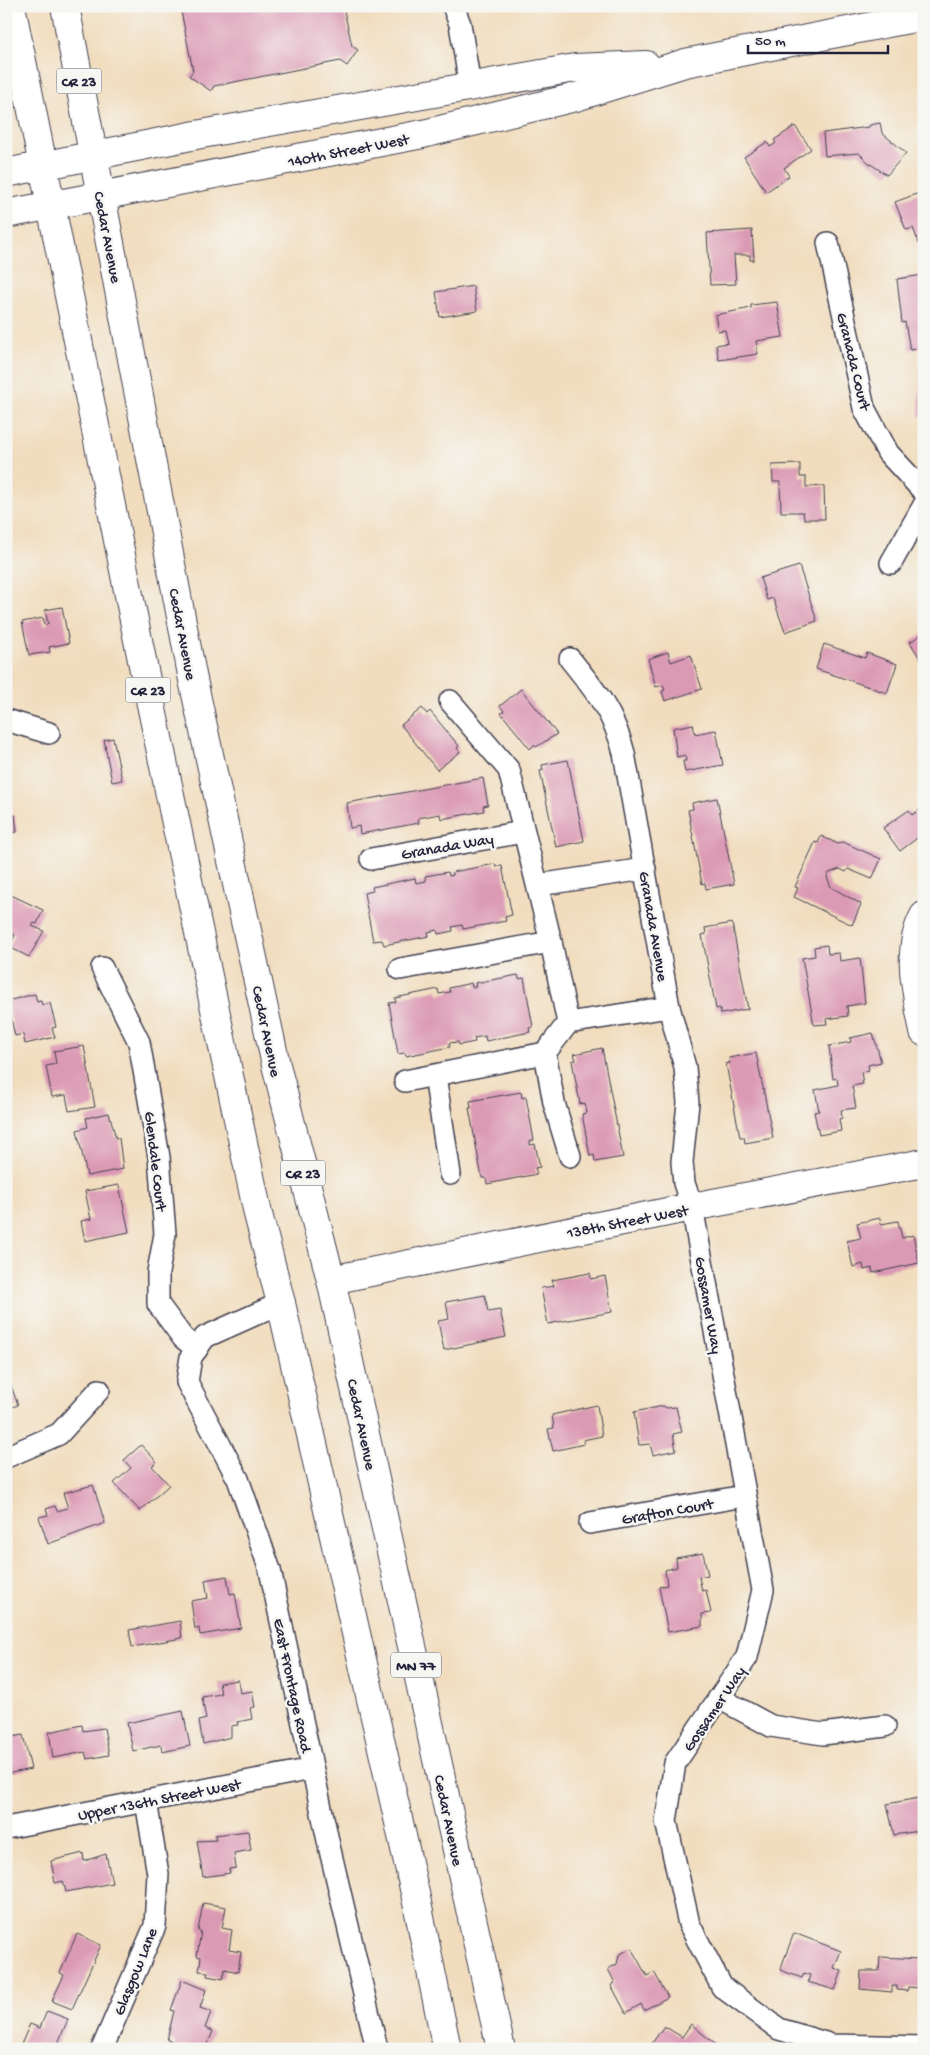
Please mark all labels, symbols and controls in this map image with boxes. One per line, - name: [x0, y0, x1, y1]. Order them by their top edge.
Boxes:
- scale bar: [748, 22, 888, 54]
- text: 50 m: [755, 33, 786, 51]
- road number: CR 23: [56, 68, 102, 94]
- street label: 140th Street West: [286, 131, 412, 174]
- street label: Cedar Avenue: [87, 190, 124, 286]
- street label: Granada Court: [830, 311, 873, 414]
- street label: Cedar Avenue: [162, 587, 199, 683]
- road number: CR 23: [126, 678, 170, 702]
- street label: Granada Way: [400, 831, 495, 866]
- street label: Granada Avenue: [633, 870, 671, 984]
- street label: Cedar Avenue: [246, 984, 284, 1080]
- street label: Glendale Court: [138, 1111, 169, 1214]
- road number: CR 23: [280, 1160, 326, 1186]
- street label: 138th Street West: [564, 1202, 691, 1245]
- street label: Gossamer Way: [689, 1255, 724, 1356]
- street label: Cedar Avenue: [341, 1377, 379, 1473]
- street label: Grafton Court: [620, 1496, 716, 1531]
- street label: East Frontage Road: [267, 1617, 314, 1756]
- road number: MN 77: [391, 1652, 441, 1678]
- street label: Gossamer Way: [680, 1664, 751, 1756]
- street label: Cedar Avenue: [428, 1773, 466, 1869]
- street label: Upper 136th Street West: [77, 1776, 244, 1827]
- street label: Glasgow Lane: [111, 1925, 164, 2019]

